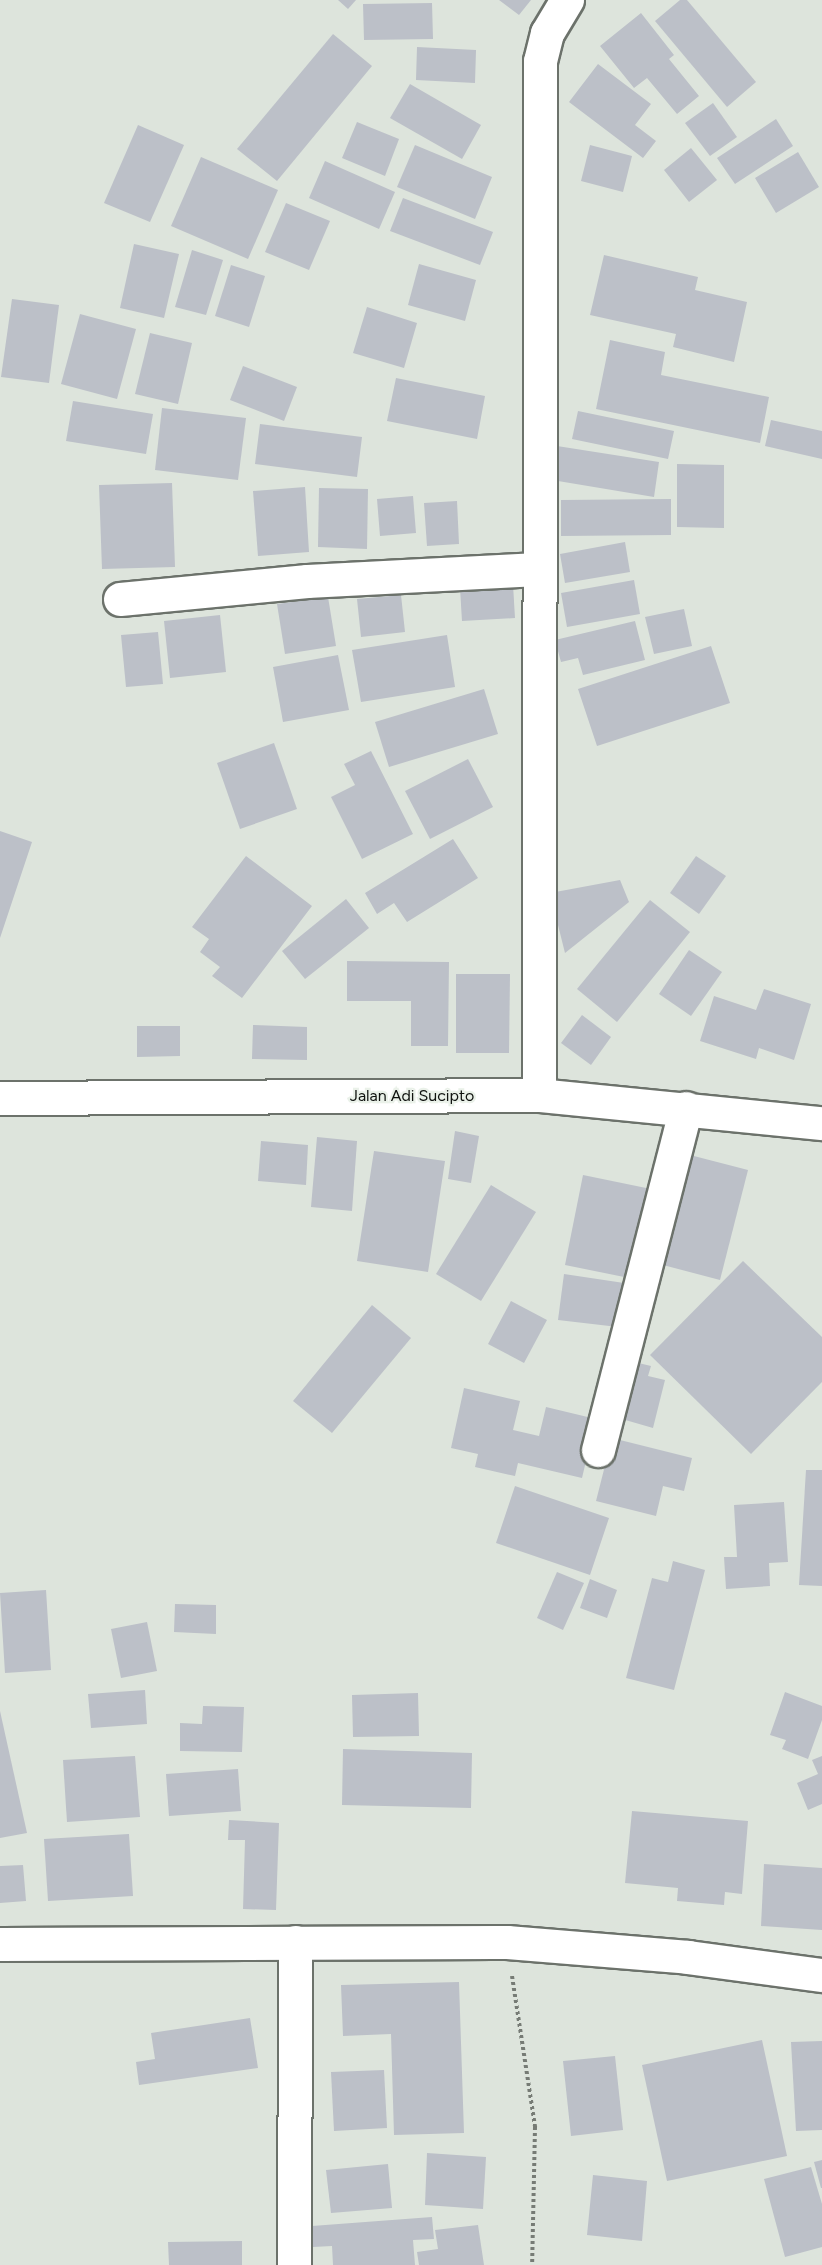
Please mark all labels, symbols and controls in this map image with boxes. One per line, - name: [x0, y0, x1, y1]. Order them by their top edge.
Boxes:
- street label: Jalan Adi Sucipto: [350, 1086, 474, 1106]

